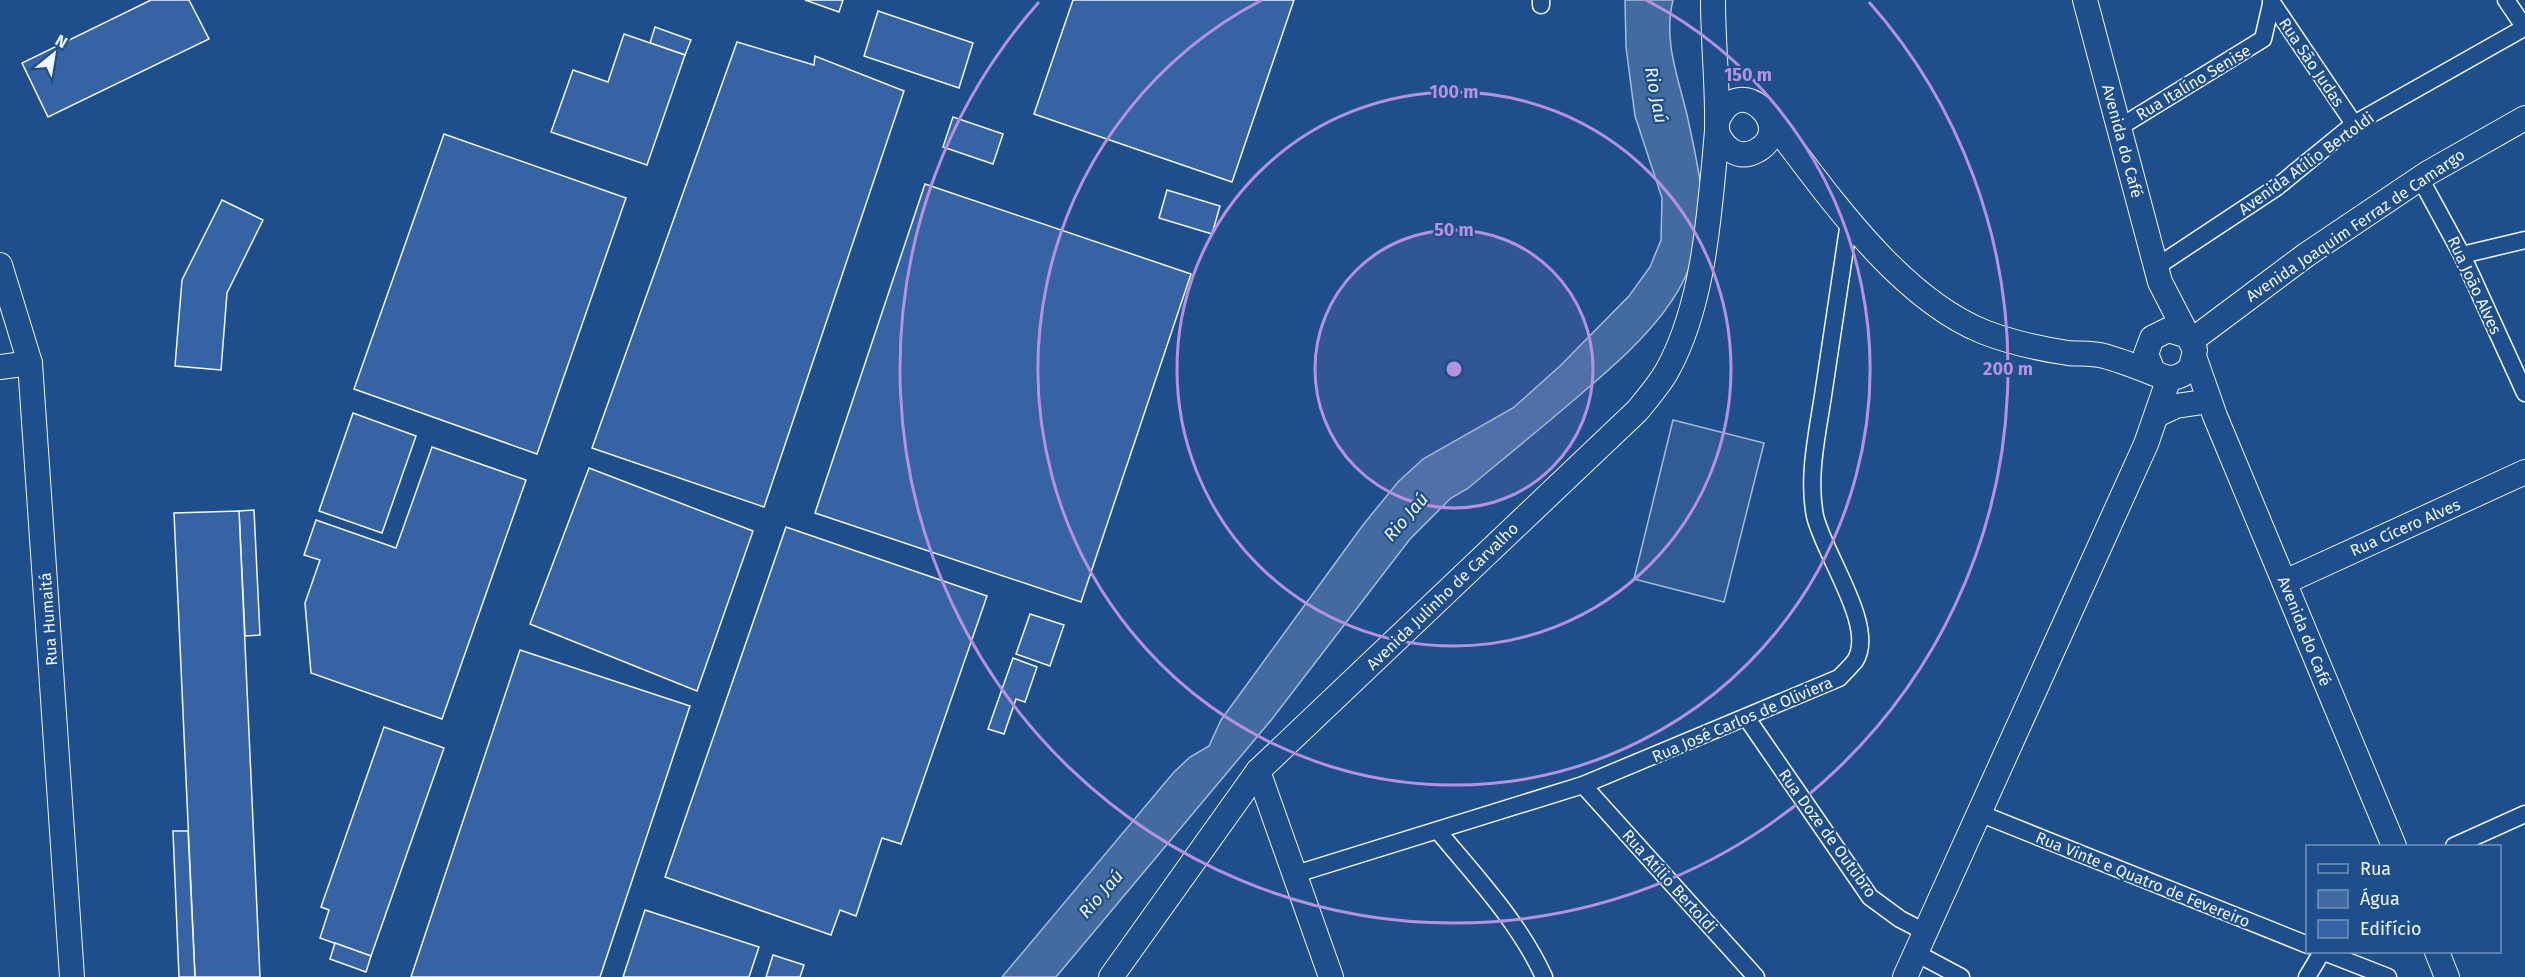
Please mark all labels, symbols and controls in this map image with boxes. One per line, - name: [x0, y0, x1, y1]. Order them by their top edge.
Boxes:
- street label: Rua São Judas: [2275, 14, 2348, 110]
- north arrow: [24, 24, 84, 84]
- text: N: [52, 31, 71, 52]
- street label: Rua Italíno Senise: [2132, 41, 2254, 124]
- text: 150 m: [1724, 64, 1772, 86]
- water label: Rio Jaú: [1640, 65, 1672, 125]
- text: 100 m: [1430, 81, 1478, 103]
- street label: Avenida do Café: [2098, 82, 2147, 200]
- street label: Avenida Atílio Bertoldi: [2235, 108, 2378, 219]
- street label: Avenida Joaquim Ferraz de Camargo: [2242, 145, 2468, 306]
- text: 50 m: [1434, 219, 1474, 241]
- street label: Rua João Alves: [2444, 233, 2506, 337]
- text: 200 m: [1983, 358, 2033, 380]
- centre of rings: [1444, 359, 1464, 379]
- water label: Rio Jaú: [1379, 488, 1433, 546]
- street label: Rua Cícero Alves: [2347, 495, 2463, 560]
- street label: Avenida Julinho de Carvalho: [1363, 519, 1522, 674]
- street label: Rua Humaitá: [36, 572, 61, 666]
- street label: Avenida do Café: [2274, 574, 2335, 689]
- street label: Rua José Carlos de Oliviera: [1649, 673, 1835, 766]
- street label: Rua Doze de Outubro: [1775, 765, 1880, 901]
- street label: Rua Atílio Bertoldi: [1618, 826, 1721, 937]
- street label: Rua Vinte e Quatro de Fevereiro: [2033, 828, 2253, 931]
- legend: [2306, 845, 2501, 953]
- text: Rua: [2360, 858, 2391, 880]
- water label: Rio Jaú: [1074, 865, 1128, 923]
- text: Água: [2360, 887, 2400, 910]
- text: Edifício: [2360, 918, 2422, 940]

